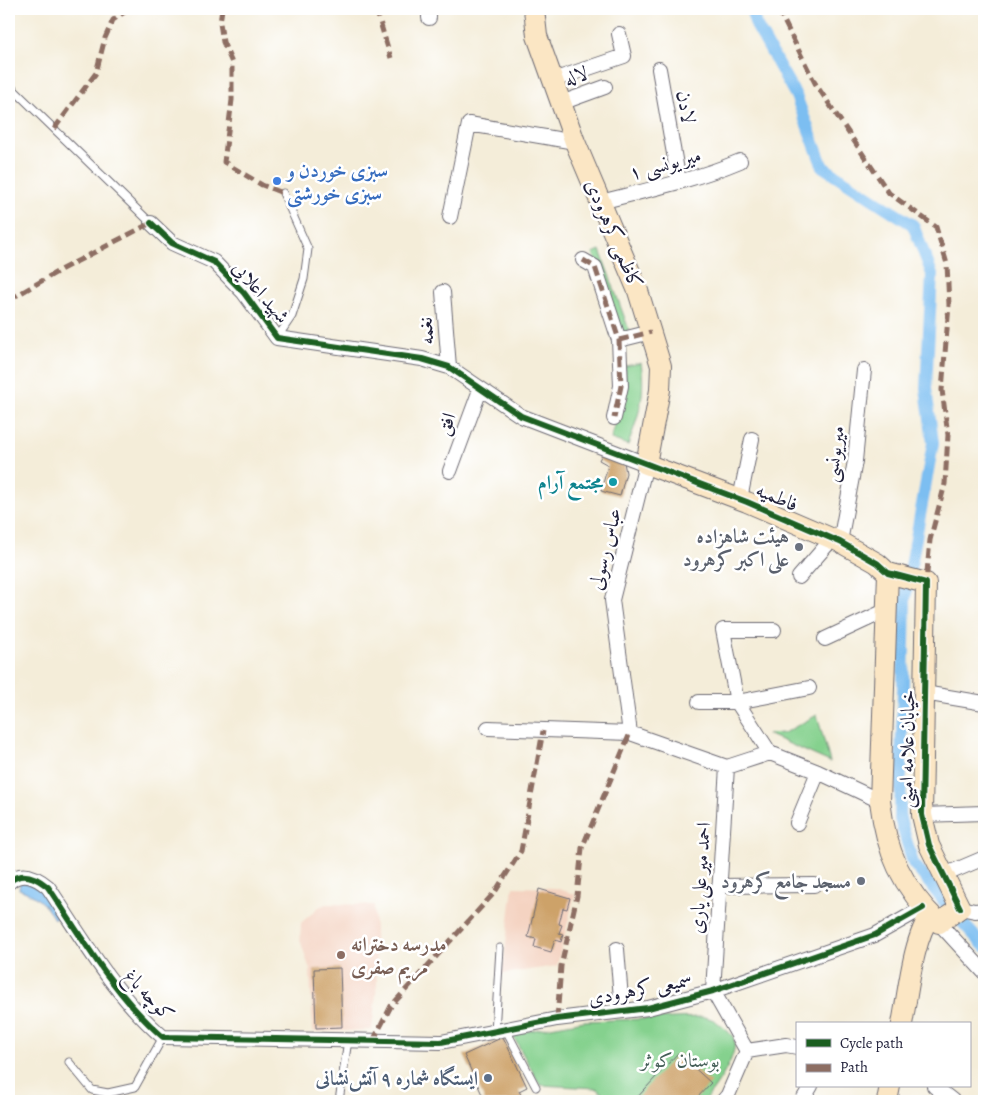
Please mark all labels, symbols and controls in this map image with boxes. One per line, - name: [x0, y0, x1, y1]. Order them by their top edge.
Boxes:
- street label: لاله: [560, 59, 592, 93]
- street label: لادن: [670, 88, 702, 126]
- street label: میر یونسی ۱: [626, 141, 704, 188]
- place label: سبزی خوردن و سبزی خورشتی: [285, 157, 388, 208]
- marker: سبزی خوردن و سبزی خورشتی: [271, 175, 283, 187]
- street label: کاظمی کرهرودی: [579, 175, 649, 293]
- street label: شهید اعلایی: [226, 255, 296, 329]
- street label: نغمه: [412, 316, 440, 346]
- street label: افق: [429, 409, 463, 439]
- street label: میریونسی: [817, 424, 852, 484]
- place label: مجتمع آرام: [538, 469, 604, 501]
- marker: مجتمع آرام: [607, 476, 619, 488]
- street label: فاطمیه: [752, 476, 802, 518]
- street label: عباس رسولی: [582, 505, 628, 593]
- place label: هیئت شاهزاده علی اکبر کرهرود: [683, 523, 789, 575]
- marker: هیئت شاهزاده علی اکبر کرهرود: [793, 541, 805, 553]
- street label: خیابان علامه امینی: [892, 689, 923, 809]
- street label: احمد میر علی یاری: [683, 821, 718, 935]
- place label: مسجد جامع کرهرود: [721, 868, 851, 900]
- marker: مسجد جامع کرهرود: [855, 875, 867, 887]
- place label: مدرسه دخترانه مریم صفری: [351, 931, 446, 985]
- marker: مدرسه دخترانه مریم صفری: [335, 949, 347, 961]
- street label: کوچه باغ: [115, 963, 180, 1030]
- street label: سمیعی کرهرودی: [586, 966, 694, 1012]
- legend: [796, 1022, 970, 1088]
- text: Cycle path: [840, 1033, 903, 1053]
- park label: بوستان کوثر: [638, 1047, 720, 1074]
- text: Path: [840, 1057, 868, 1077]
- place label: ایستگاه شماره ۹ آتش‌نشانی: [314, 1065, 478, 1092]
- marker: ایستگاه شماره ۹ آتش‌نشانی: [482, 1072, 494, 1084]

